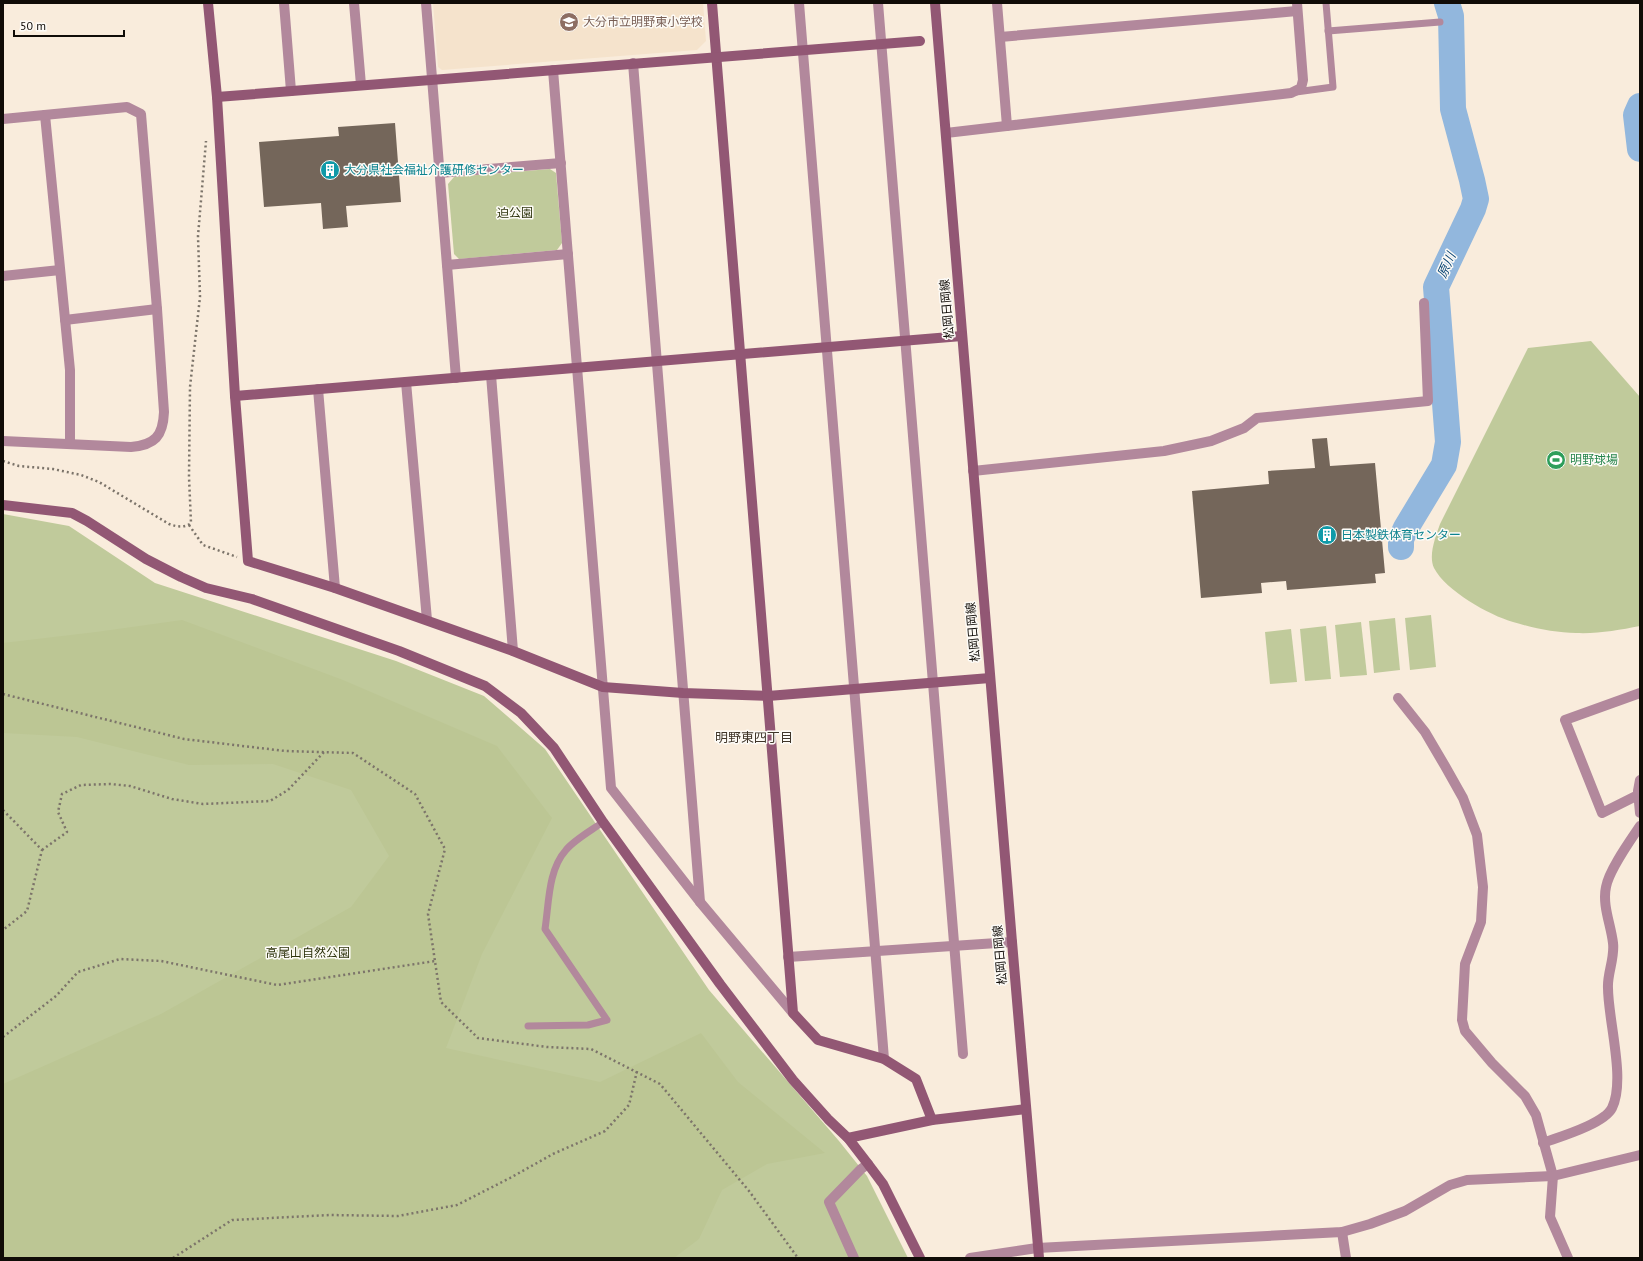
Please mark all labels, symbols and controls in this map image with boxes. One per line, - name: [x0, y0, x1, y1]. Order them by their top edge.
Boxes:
- school or university icon: 大分市立明野東小学校: [558, 11, 580, 33]
- scale bar: [14, 12, 124, 38]
- place label: 大分市立明野東小学校: [583, 14, 703, 29]
- text: 50 m: [20, 18, 46, 33]
- building icon: 大分県社会福祉介護研修センター: [319, 159, 341, 181]
- place label: 大分県社会福祉介護研修センター: [344, 162, 524, 177]
- park label: 迫公園: [497, 205, 533, 220]
- water label: 原川: [1433, 248, 1460, 281]
- street label: 松岡日岡線: [936, 278, 957, 340]
- sports icon: 明野球場: [1545, 449, 1567, 471]
- place label: 明野球場: [1570, 452, 1618, 467]
- building icon: 日本製鉄体育センター: [1316, 524, 1338, 546]
- place label: 日本製鉄体育センター: [1341, 527, 1461, 542]
- street label: 松岡日岡線: [962, 601, 983, 663]
- district label: 明野東四丁目: [715, 729, 793, 746]
- street label: 松岡日岡線: [989, 924, 1010, 986]
- park label: 高尾山自然公園: [266, 945, 350, 960]

